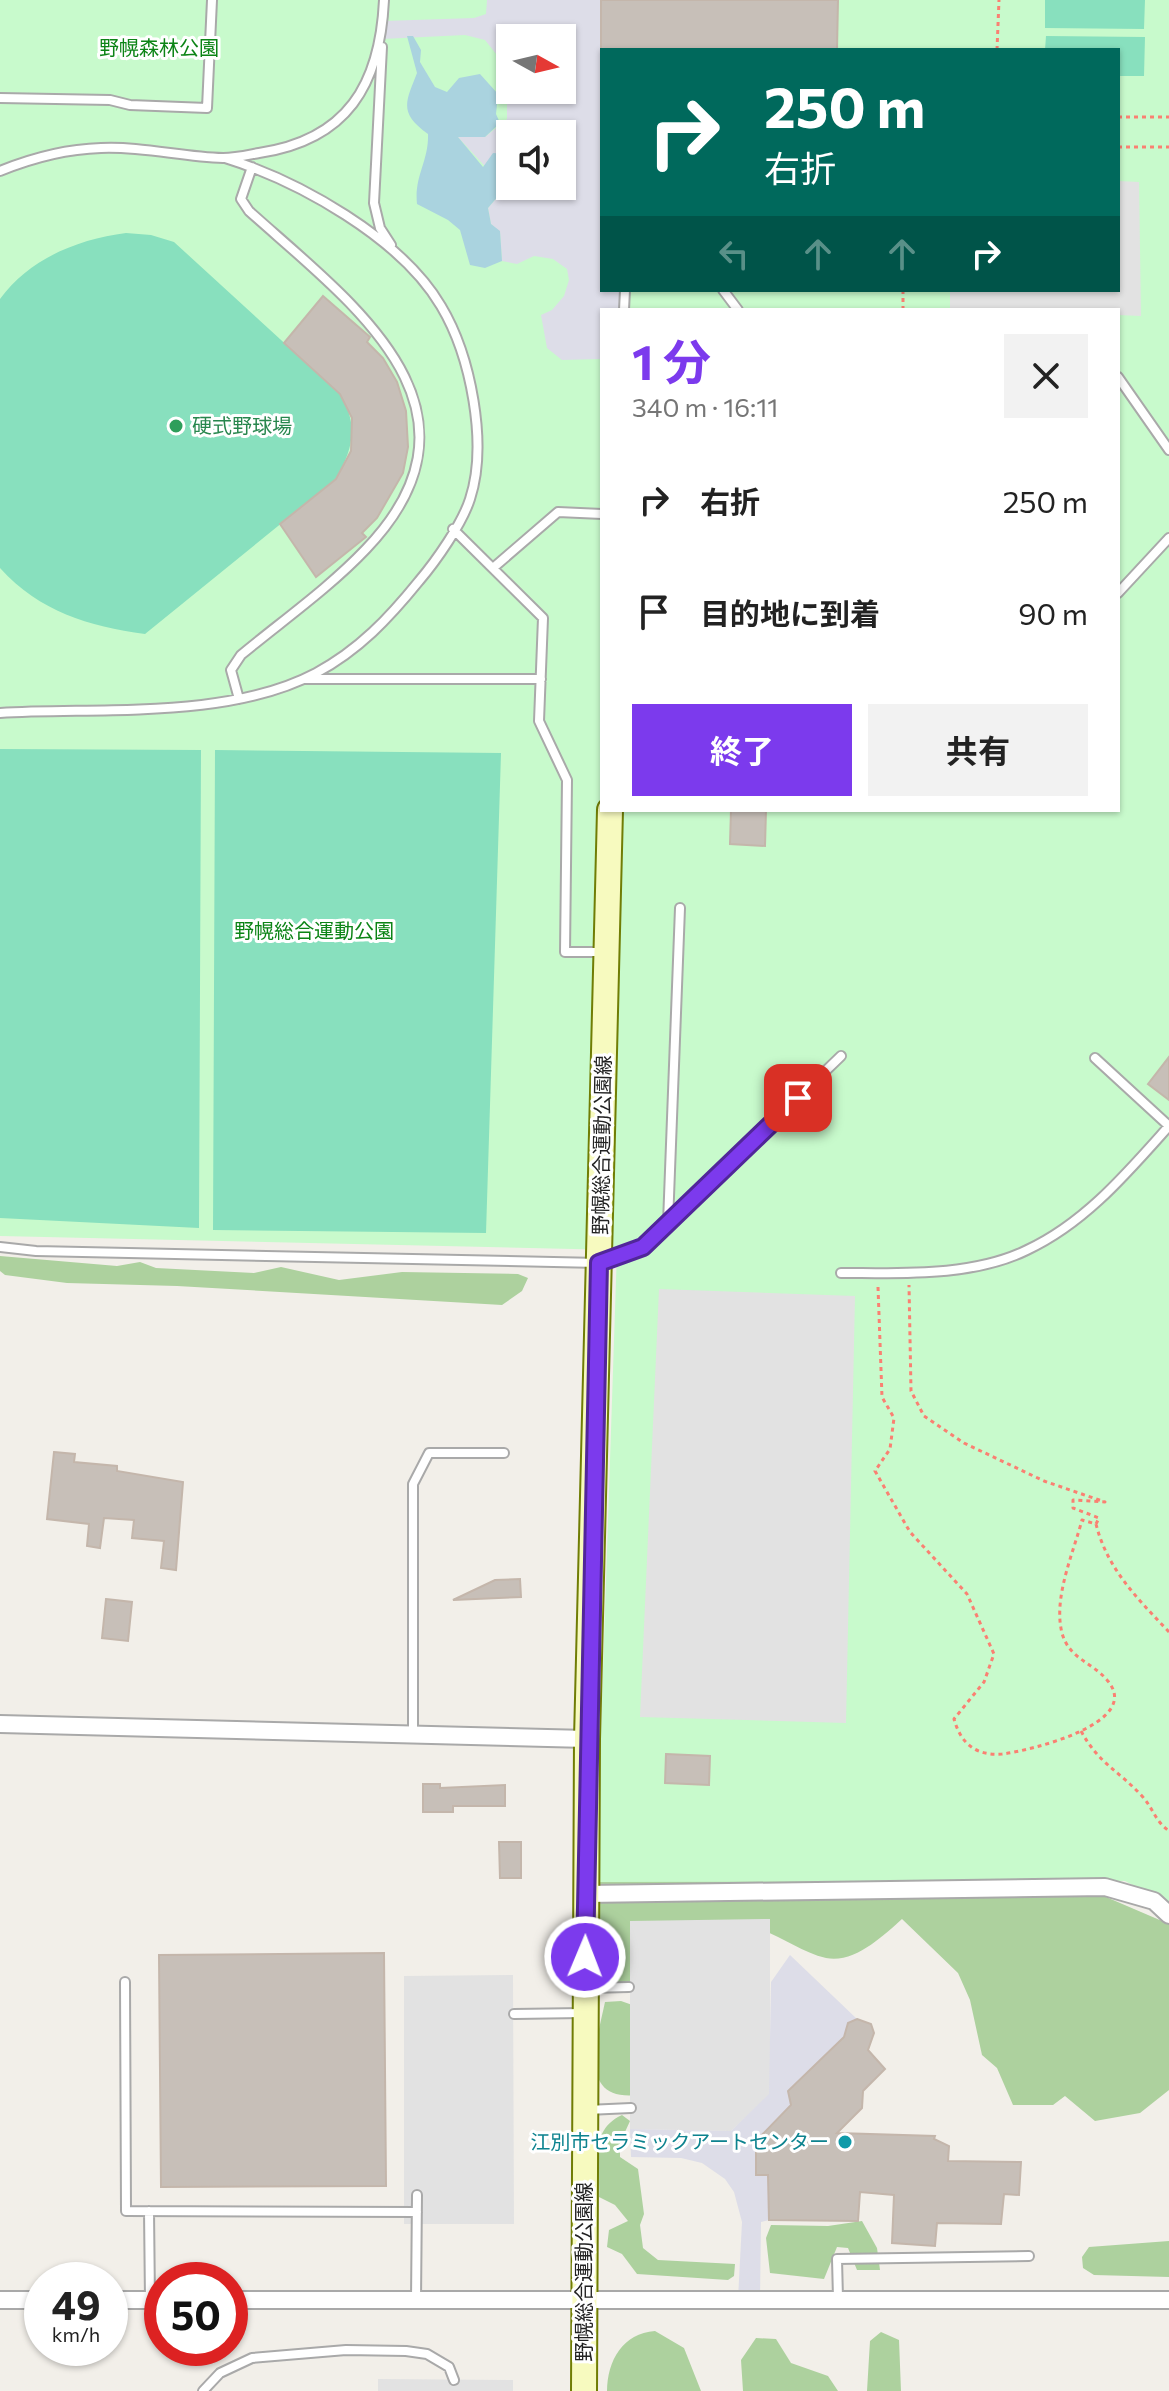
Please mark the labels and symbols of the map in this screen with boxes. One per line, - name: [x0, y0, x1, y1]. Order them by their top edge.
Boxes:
- north arrow: [496, 24, 576, 104]
- park label: 野幌森林公園: [99, 35, 219, 59]
- place label: 硬式野球場: [192, 413, 292, 437]
- marker: 硬式野球場: [167, 417, 185, 435]
- park label: 野幌総合運動公園: [234, 918, 394, 942]
- street label: 野幌総合運動公園線: [587, 1055, 615, 1235]
- pin: [764, 1064, 832, 1132]
- position arrow: [543, 1915, 627, 1999]
- place label: 江別市セラミックアートセンター: [530, 2129, 829, 2153]
- marker: 江別市セラミックアートセンター: [836, 2133, 854, 2151]
- street label: 野幌総合運動公園線: [571, 2182, 595, 2362]
- speed limit sign: 50: [144, 2262, 248, 2366]

